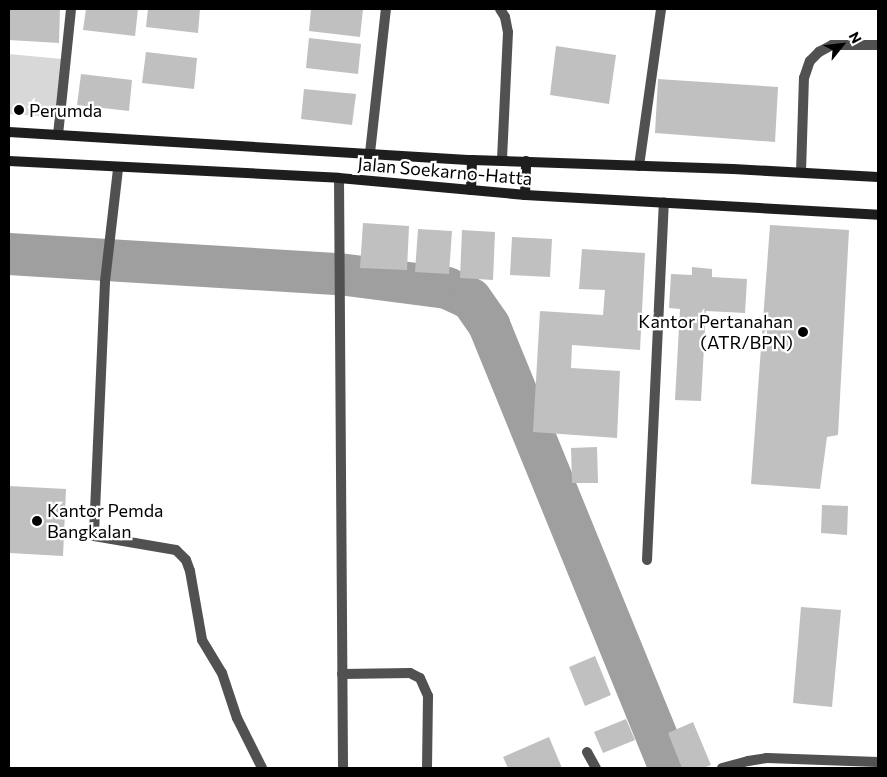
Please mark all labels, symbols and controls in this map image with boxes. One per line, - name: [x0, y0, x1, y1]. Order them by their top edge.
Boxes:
- north arrow: [817, 20, 867, 70]
- text: N: [846, 29, 866, 46]
- place label: Perumda: [29, 99, 102, 121]
- marker: Perumda: [13, 104, 25, 116]
- street label: Jalan Soekarno-Hatta: [357, 153, 533, 189]
- place label: Kantor Pertanahan (ATR/BPN): [638, 311, 793, 354]
- marker: Kantor Pertanahan (ATR/BPN): [797, 326, 809, 338]
- place label: Kantor Pemda Bangkalan: [47, 500, 163, 542]
- marker: Kantor Pemda Bangkalan: [31, 515, 43, 527]

